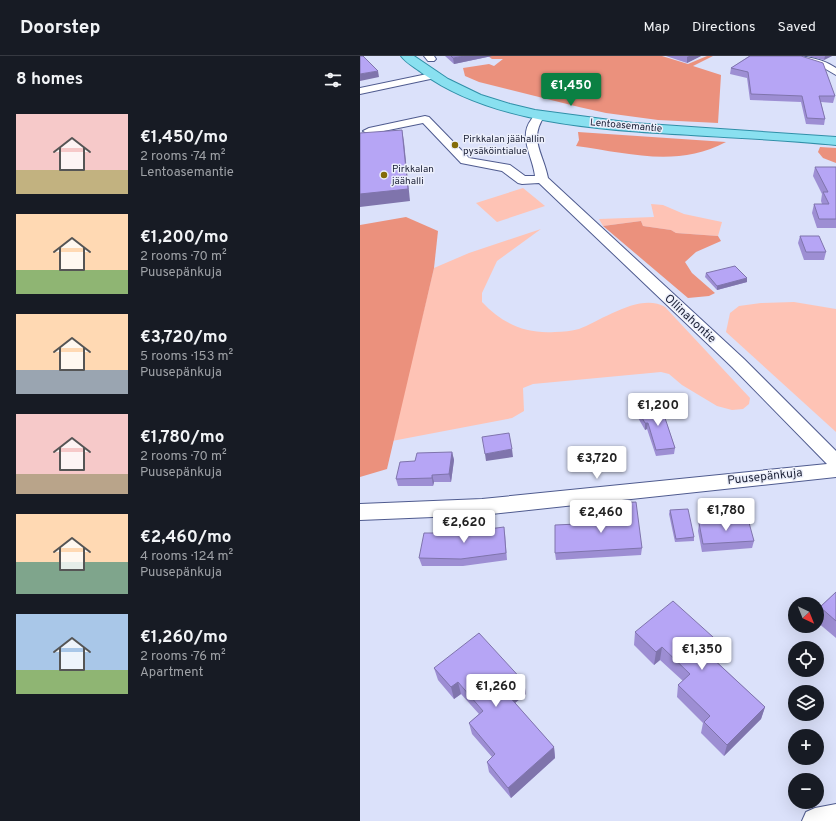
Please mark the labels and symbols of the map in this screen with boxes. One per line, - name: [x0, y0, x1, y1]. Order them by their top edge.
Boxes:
- pin: €1,450: [538, 73, 604, 107]
- street label: Lentoasemantie: [589, 116, 663, 136]
- place label: Pirkkalan jäähallin pysäköintialue: [463, 133, 545, 158]
- marker: Pirkkalan jäähallin pysäköintialue: [450, 140, 460, 150]
- place label: Pirkkalan jäähalli: [391, 163, 434, 188]
- marker: Pirkkalan jäähalli: [379, 170, 389, 180]
- street label: Ollinahontie: [661, 291, 719, 347]
- pin: €1,200: [625, 393, 691, 427]
- pin: €3,720: [564, 446, 630, 480]
- street label: Puusepänkuja: [727, 465, 803, 489]
- pin: €1,780: [693, 498, 759, 532]
- pin: €2,460: [568, 500, 634, 534]
- pin: €2,620: [431, 510, 497, 544]
- north arrow: [788, 597, 824, 633]
- pin: €1,350: [669, 637, 735, 671]
- pin: €1,260: [463, 674, 529, 708]

